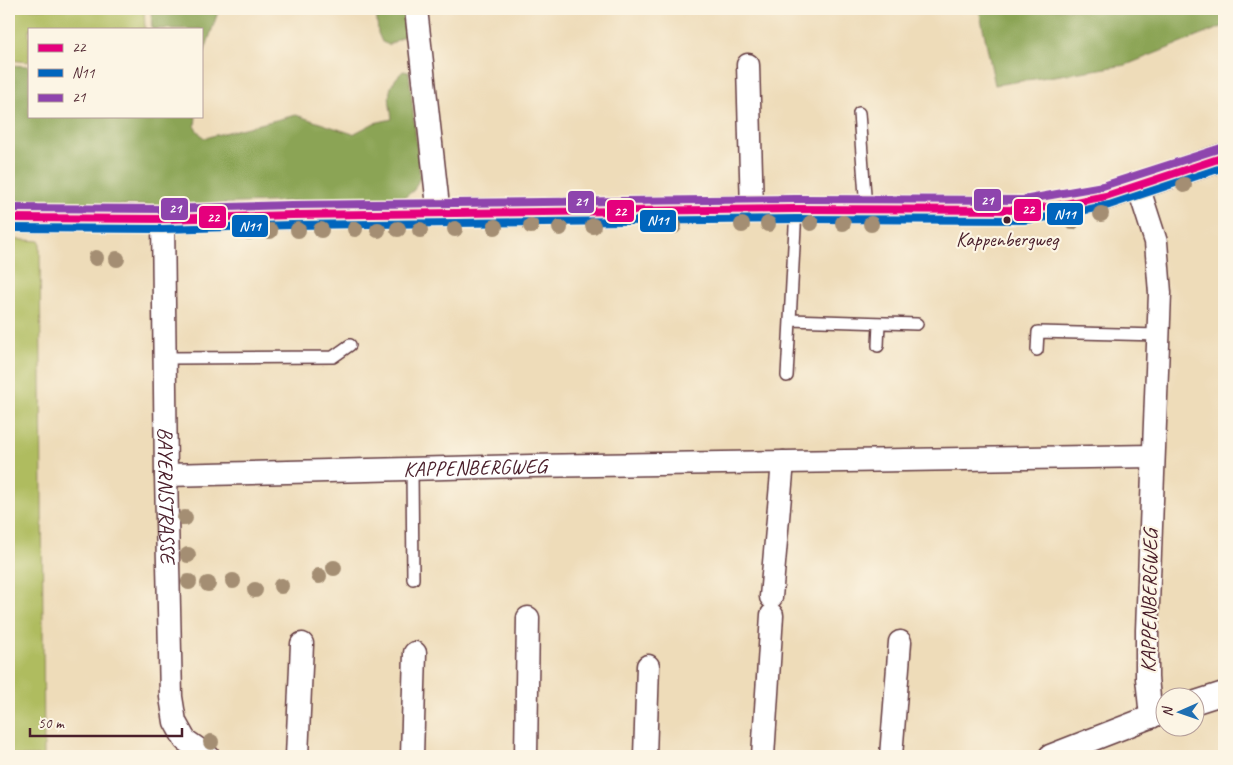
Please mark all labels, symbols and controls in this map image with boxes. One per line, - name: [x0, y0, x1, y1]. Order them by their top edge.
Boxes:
- legend: [28, 28, 202, 118]
- text: 22: [72, 38, 87, 57]
- text: N11: [72, 64, 96, 83]
- text: 21: [72, 88, 87, 107]
- line badge: 21: [973, 188, 1002, 212]
- line badge: 21: [567, 190, 595, 214]
- text: 21: [981, 192, 995, 209]
- text: 21: [575, 193, 589, 210]
- line badge: 21: [160, 197, 189, 221]
- line badge: 22: [1013, 198, 1042, 222]
- line badge: 22: [606, 199, 635, 223]
- text: 21: [169, 200, 183, 217]
- text: 22: [1022, 201, 1036, 218]
- line badge: N11: [1046, 202, 1084, 226]
- text: 22: [614, 203, 628, 220]
- line badge: 22: [198, 205, 227, 229]
- text: N11: [1054, 206, 1077, 223]
- text: 22: [207, 209, 221, 226]
- line badge: N11: [639, 209, 677, 233]
- text: N11: [647, 212, 670, 229]
- line badge: N11: [231, 214, 269, 238]
- marker: Kappenbergweg: [1002, 215, 1012, 225]
- text: N11: [239, 218, 262, 235]
- place label: Kappenbergweg: [956, 227, 1060, 252]
- street label: BAYERNSTRASSE: [152, 427, 181, 566]
- street label: KAPPENBERGWEG: [403, 453, 550, 482]
- street label: KAPPENBERGWEG: [1135, 526, 1163, 673]
- north arrow: [1156, 688, 1206, 738]
- scale bar: [30, 705, 182, 737]
- text: N: [1159, 705, 1176, 717]
- text: 50 m: [38, 714, 65, 733]

